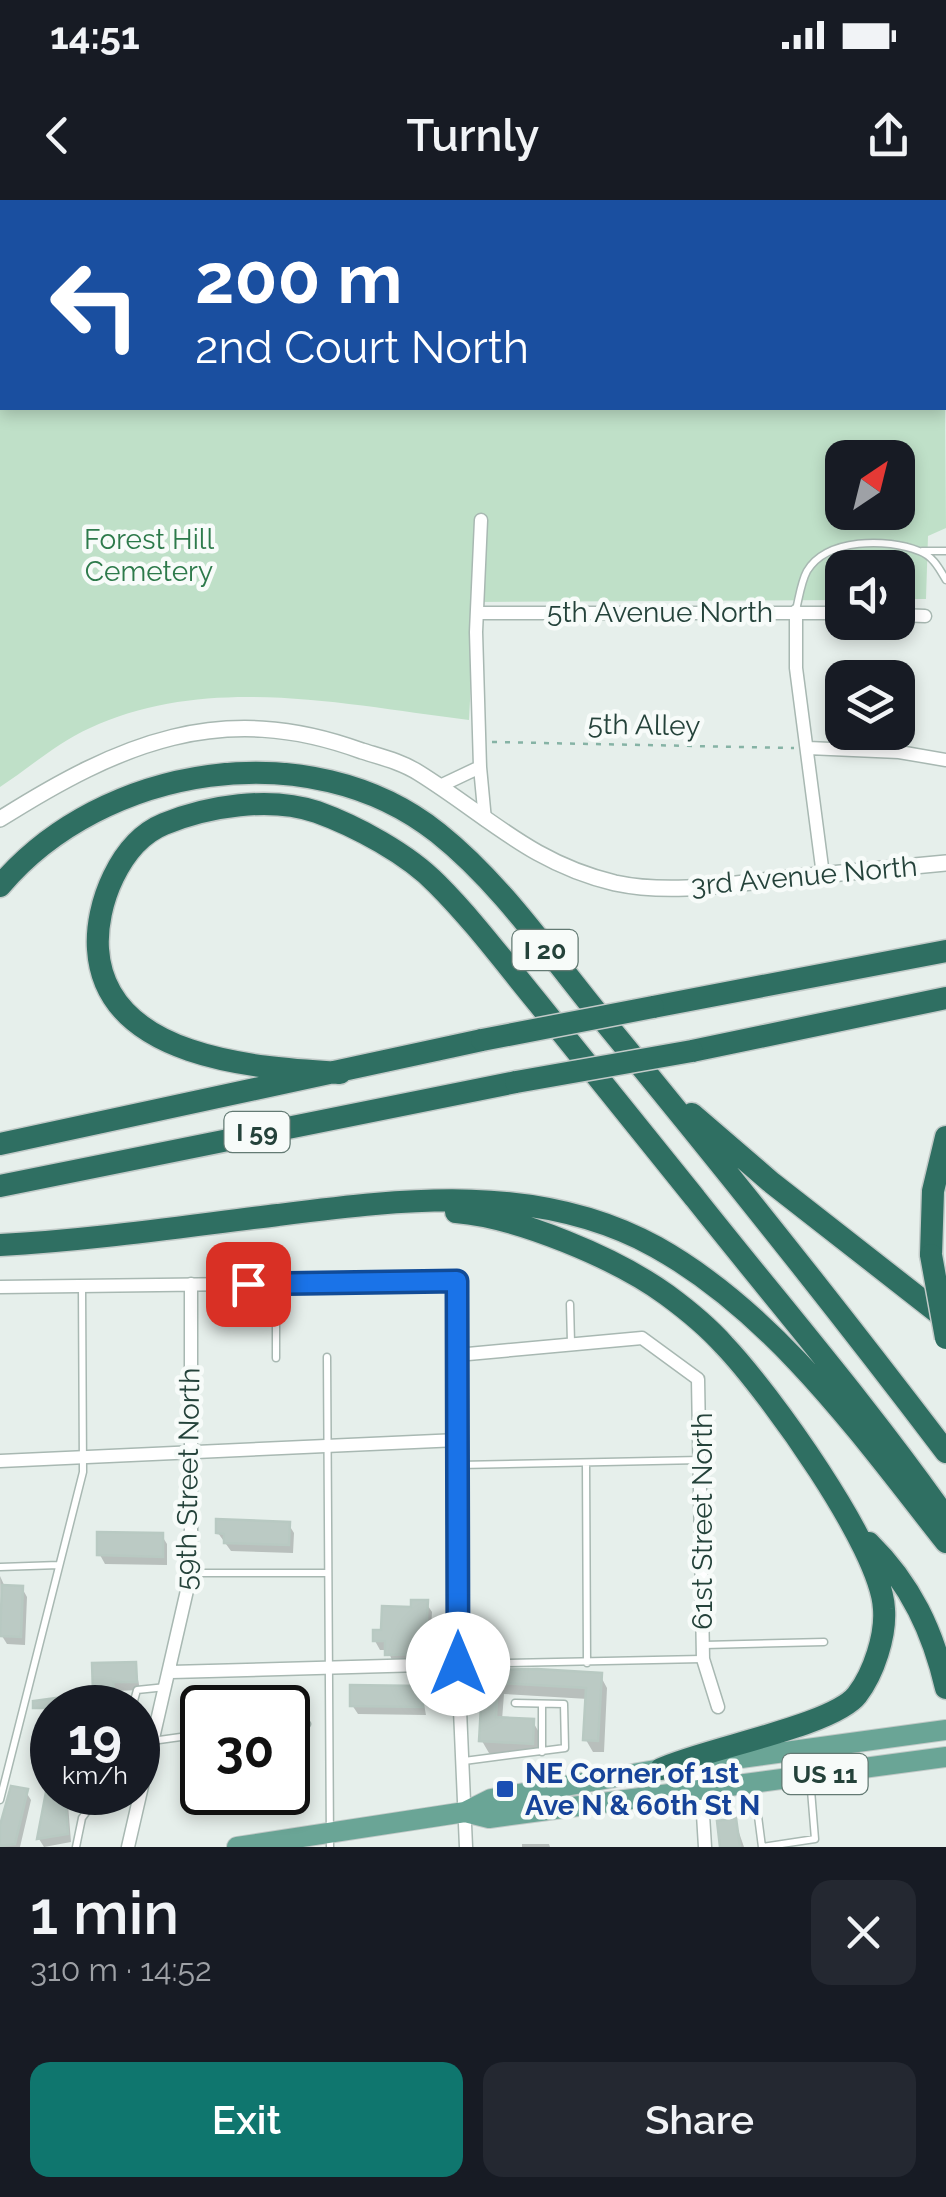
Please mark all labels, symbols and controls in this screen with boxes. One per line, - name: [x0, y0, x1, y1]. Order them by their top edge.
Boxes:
- text: 14:51: [50, 13, 140, 58]
- icon: back: [30, 108, 85, 163]
- icon: share: [861, 108, 916, 163]
- text: Turnly: [407, 109, 539, 162]
- text: 200 m: [195, 237, 402, 319]
- icon: left: [30, 240, 160, 370]
- text: 2nd Court North: [195, 321, 529, 374]
- north arrow: [825, 440, 915, 530]
- map controls: [825, 440, 915, 750]
- park label: Forest Hill Cemetery: [84, 523, 214, 588]
- button: sound: [825, 550, 915, 640]
- street label: 5th Avenue North: [547, 596, 773, 629]
- button: layers: [825, 660, 915, 750]
- street label: 5th Alley: [587, 708, 701, 742]
- street label: 3rd Avenue North: [689, 850, 919, 902]
- road number: I 20: [512, 930, 578, 970]
- road number: I 59: [224, 1112, 290, 1152]
- pin: [206, 1242, 291, 1327]
- icon: arrive: [221, 1257, 276, 1312]
- street label: 59th Street North: [170, 1367, 206, 1591]
- street label: 61st Street North: [686, 1412, 719, 1630]
- position arrow: [406, 1612, 510, 1716]
- speed limit sign: 30: [180, 1685, 310, 1815]
- text: 19: [68, 1708, 122, 1767]
- road number: US 11: [782, 1754, 868, 1794]
- place label: NE Corner of 1st Ave N & 60th St N: [525, 1757, 760, 1822]
- text: km/h: [62, 1760, 128, 1790]
- marker: NE Corner of 1st Ave N & 60th St N: [494, 1778, 516, 1800]
- text: 1 min: [30, 1878, 179, 1948]
- button: close: [811, 1880, 916, 1985]
- text: 310 m · 14:52: [30, 1951, 212, 1988]
- button: Exit: [30, 2062, 463, 2177]
- button: Share: [483, 2062, 916, 2177]

